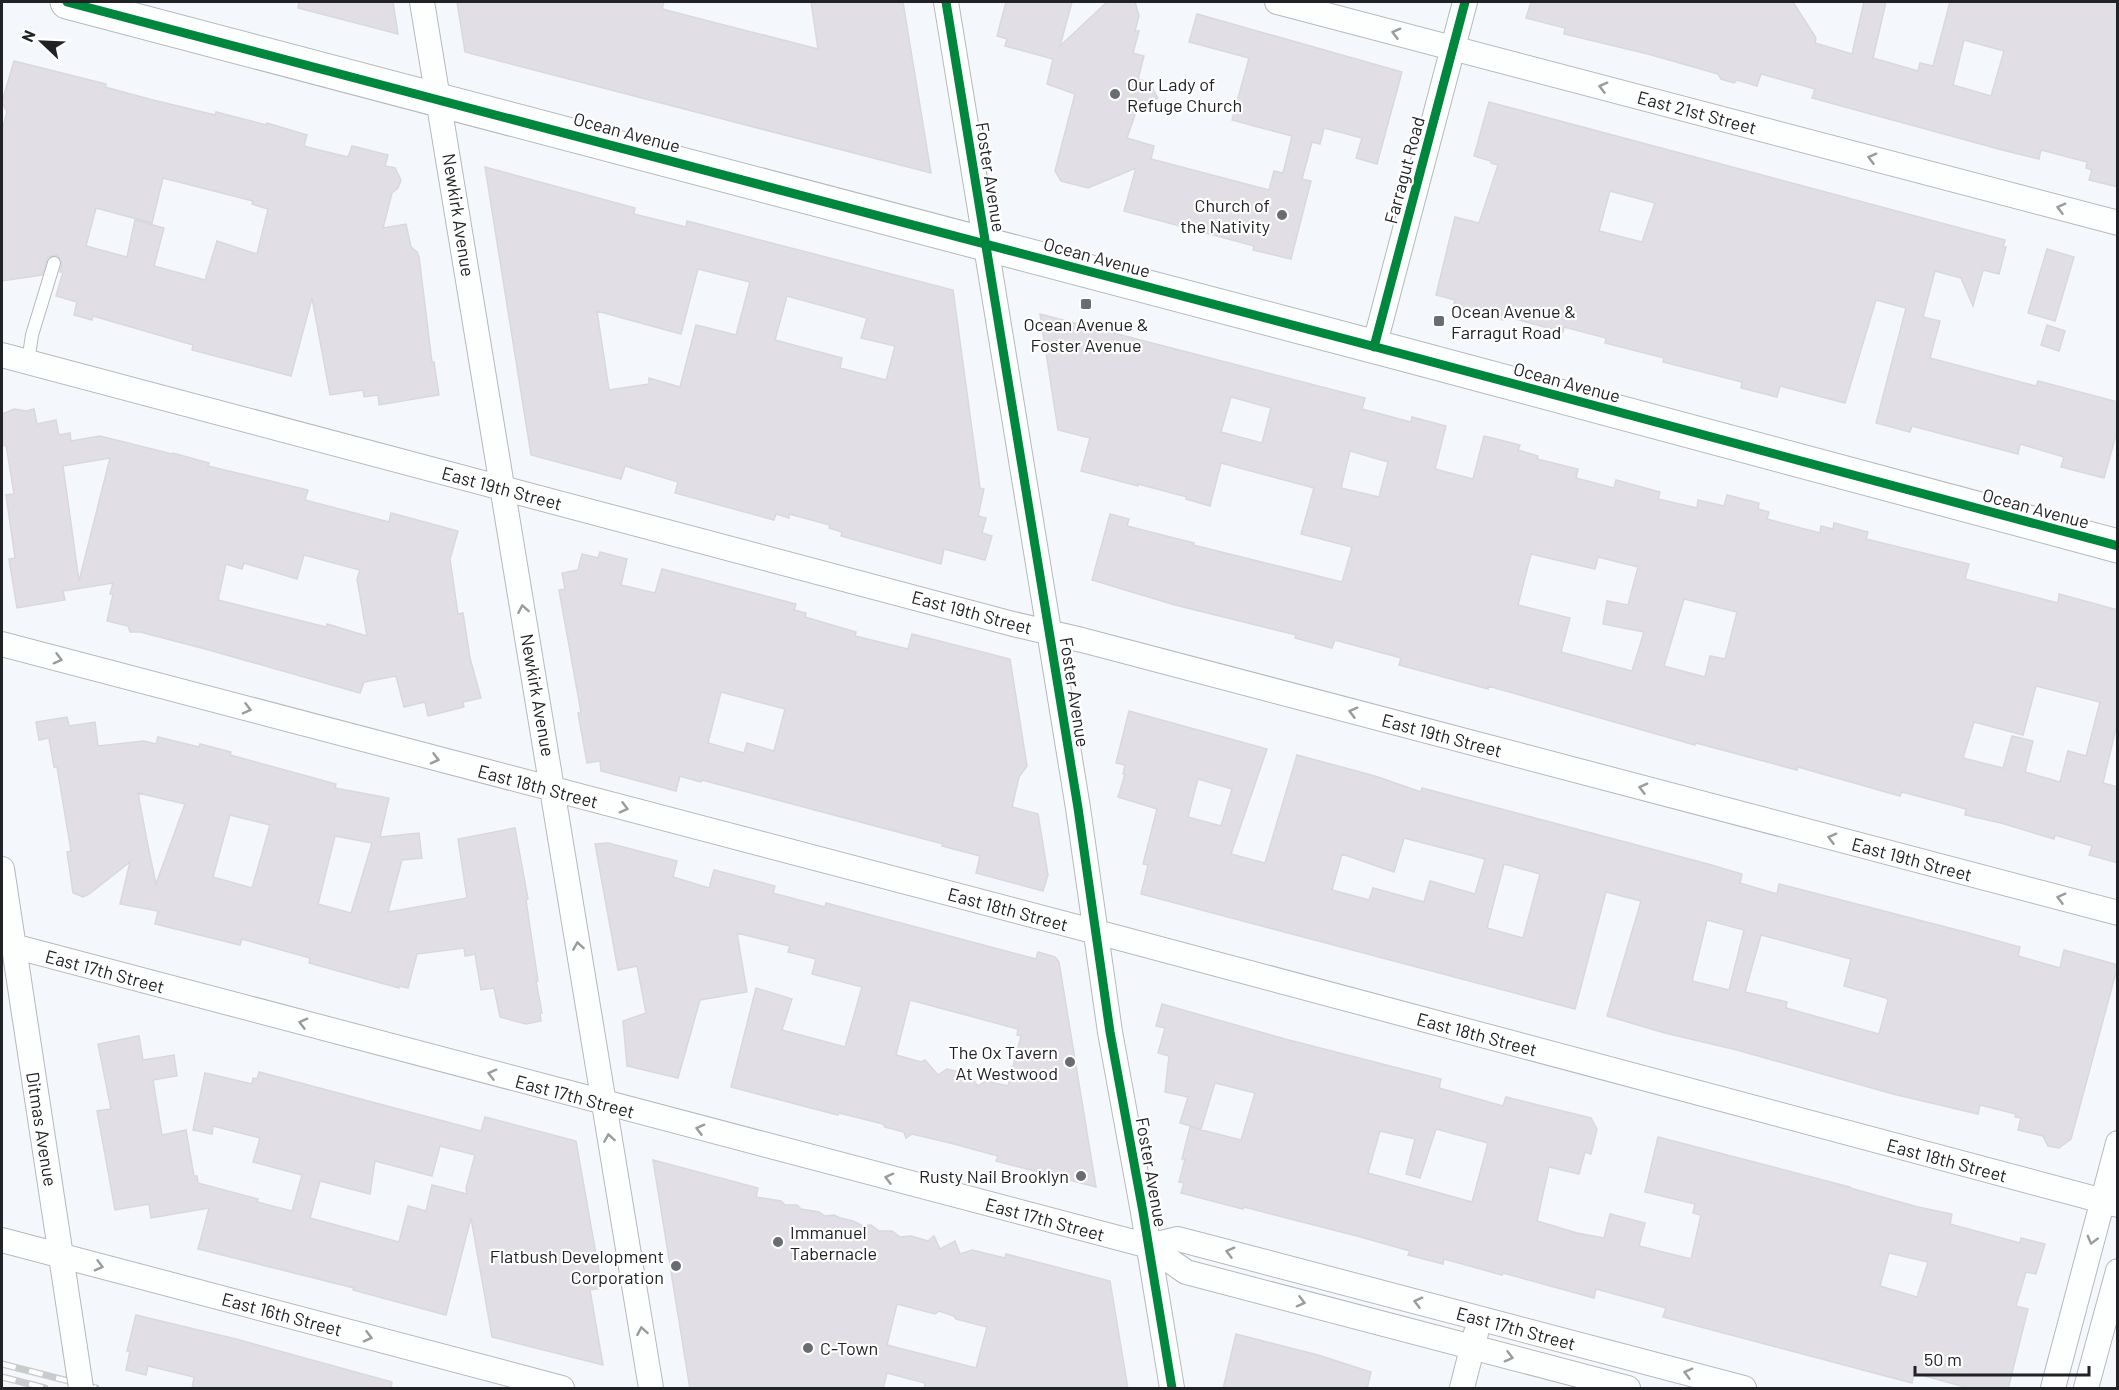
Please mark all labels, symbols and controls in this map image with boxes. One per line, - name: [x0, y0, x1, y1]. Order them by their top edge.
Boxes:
- north arrow: [12, 12, 72, 72]
- text: N: [17, 27, 39, 45]
- one-way arrow: [1391, 28, 1402, 40]
- place label: Our Lady of Refuge Church: [1127, 73, 1242, 116]
- one-way arrow: [1598, 82, 1608, 95]
- street label: East 21st Street: [1635, 86, 1759, 138]
- marker: Our Lady of Refuge Church: [1108, 87, 1122, 101]
- street label: Ocean Avenue: [571, 107, 683, 157]
- street label: Farragut Road: [1379, 114, 1429, 226]
- street label: Foster Avenue: [971, 120, 1011, 234]
- street label: Newkirk Avenue: [438, 152, 480, 278]
- one-way arrow: [1868, 153, 1878, 166]
- place label: Church of the Nativity: [1180, 194, 1270, 237]
- one-way arrow: [2056, 203, 2067, 215]
- marker: Church of the Nativity: [1275, 208, 1289, 222]
- street label: Ocean Avenue: [1041, 232, 1153, 282]
- marker: Ocean Avenue & Foster Avenue: [1079, 297, 1093, 311]
- place label: Ocean Avenue & Farragut Road: [1451, 300, 1576, 343]
- place label: Ocean Avenue & Foster Avenue: [1023, 313, 1149, 356]
- marker: Ocean Avenue & Farragut Road: [1432, 314, 1446, 328]
- street label: Ocean Avenue: [1511, 357, 1623, 407]
- street label: East 19th Street: [439, 461, 565, 515]
- street label: Ocean Avenue: [1980, 483, 2092, 533]
- street label: East 19th Street: [909, 585, 1035, 639]
- one-way arrow: [517, 604, 530, 614]
- street label: Newkirk Avenue: [516, 632, 560, 758]
- street label: Foster Avenue: [1055, 635, 1095, 749]
- one-way arrow: [52, 652, 63, 664]
- one-way arrow: [241, 701, 251, 714]
- one-way arrow: [1348, 706, 1358, 719]
- street label: East 19th Street: [1379, 708, 1505, 762]
- one-way arrow: [430, 751, 440, 764]
- street label: East 18th Street: [475, 759, 601, 813]
- one-way arrow: [1638, 783, 1649, 795]
- one-way arrow: [618, 801, 628, 814]
- one-way arrow: [1827, 832, 1837, 845]
- street label: East 19th Street: [1849, 832, 1975, 886]
- street label: East 18th Street: [945, 882, 1071, 936]
- one-way arrow: [2056, 893, 2066, 906]
- one-way arrow: [573, 941, 585, 951]
- street label: East 17th Street: [43, 944, 167, 998]
- street label: East 18th Street: [1414, 1007, 1540, 1061]
- one-way arrow: [298, 1018, 308, 1031]
- place label: The Ox Tavern At Westwood: [948, 1041, 1058, 1084]
- marker: The Ox Tavern At Westwood: [1063, 1055, 1077, 1069]
- one-way arrow: [487, 1068, 497, 1081]
- street label: East 17th Street: [513, 1069, 637, 1123]
- street label: Ditmas Avenue: [22, 1070, 62, 1188]
- street label: Foster Avenue: [1132, 1115, 1172, 1229]
- one-way arrow: [696, 1123, 706, 1136]
- street label: East 18th Street: [1884, 1133, 2010, 1187]
- one-way arrow: [604, 1134, 616, 1143]
- place label: Rusty Nail Brooklyn: [919, 1165, 1069, 1187]
- marker: Rusty Nail Brooklyn: [1074, 1169, 1088, 1183]
- one-way arrow: [884, 1173, 895, 1185]
- street label: East 17th Street: [983, 1192, 1107, 1246]
- place label: Immanuel Tabernacle: [790, 1221, 877, 1264]
- one-way arrow: [2087, 1234, 2099, 1245]
- marker: Immanuel Tabernacle: [771, 1235, 785, 1249]
- place label: Flatbush Development Corporation: [490, 1245, 664, 1288]
- one-way arrow: [1225, 1247, 1235, 1260]
- one-way arrow: [93, 1258, 103, 1271]
- marker: Flatbush Development Corporation: [669, 1259, 683, 1273]
- street label: East 16th Street: [220, 1287, 344, 1341]
- one-way arrow: [1295, 1295, 1305, 1307]
- one-way arrow: [1413, 1296, 1423, 1309]
- street label: East 17th Street: [1454, 1301, 1578, 1355]
- one-way arrow: [636, 1326, 648, 1335]
- one-way arrow: [362, 1330, 373, 1342]
- place label: C-Town: [820, 1337, 878, 1359]
- scale bar: [1915, 1339, 2089, 1377]
- marker: C-Town: [801, 1341, 815, 1355]
- text: 50 m: [1924, 1348, 1962, 1370]
- one-way arrow: [1504, 1350, 1514, 1362]
- one-way arrow: [1683, 1368, 1693, 1381]

